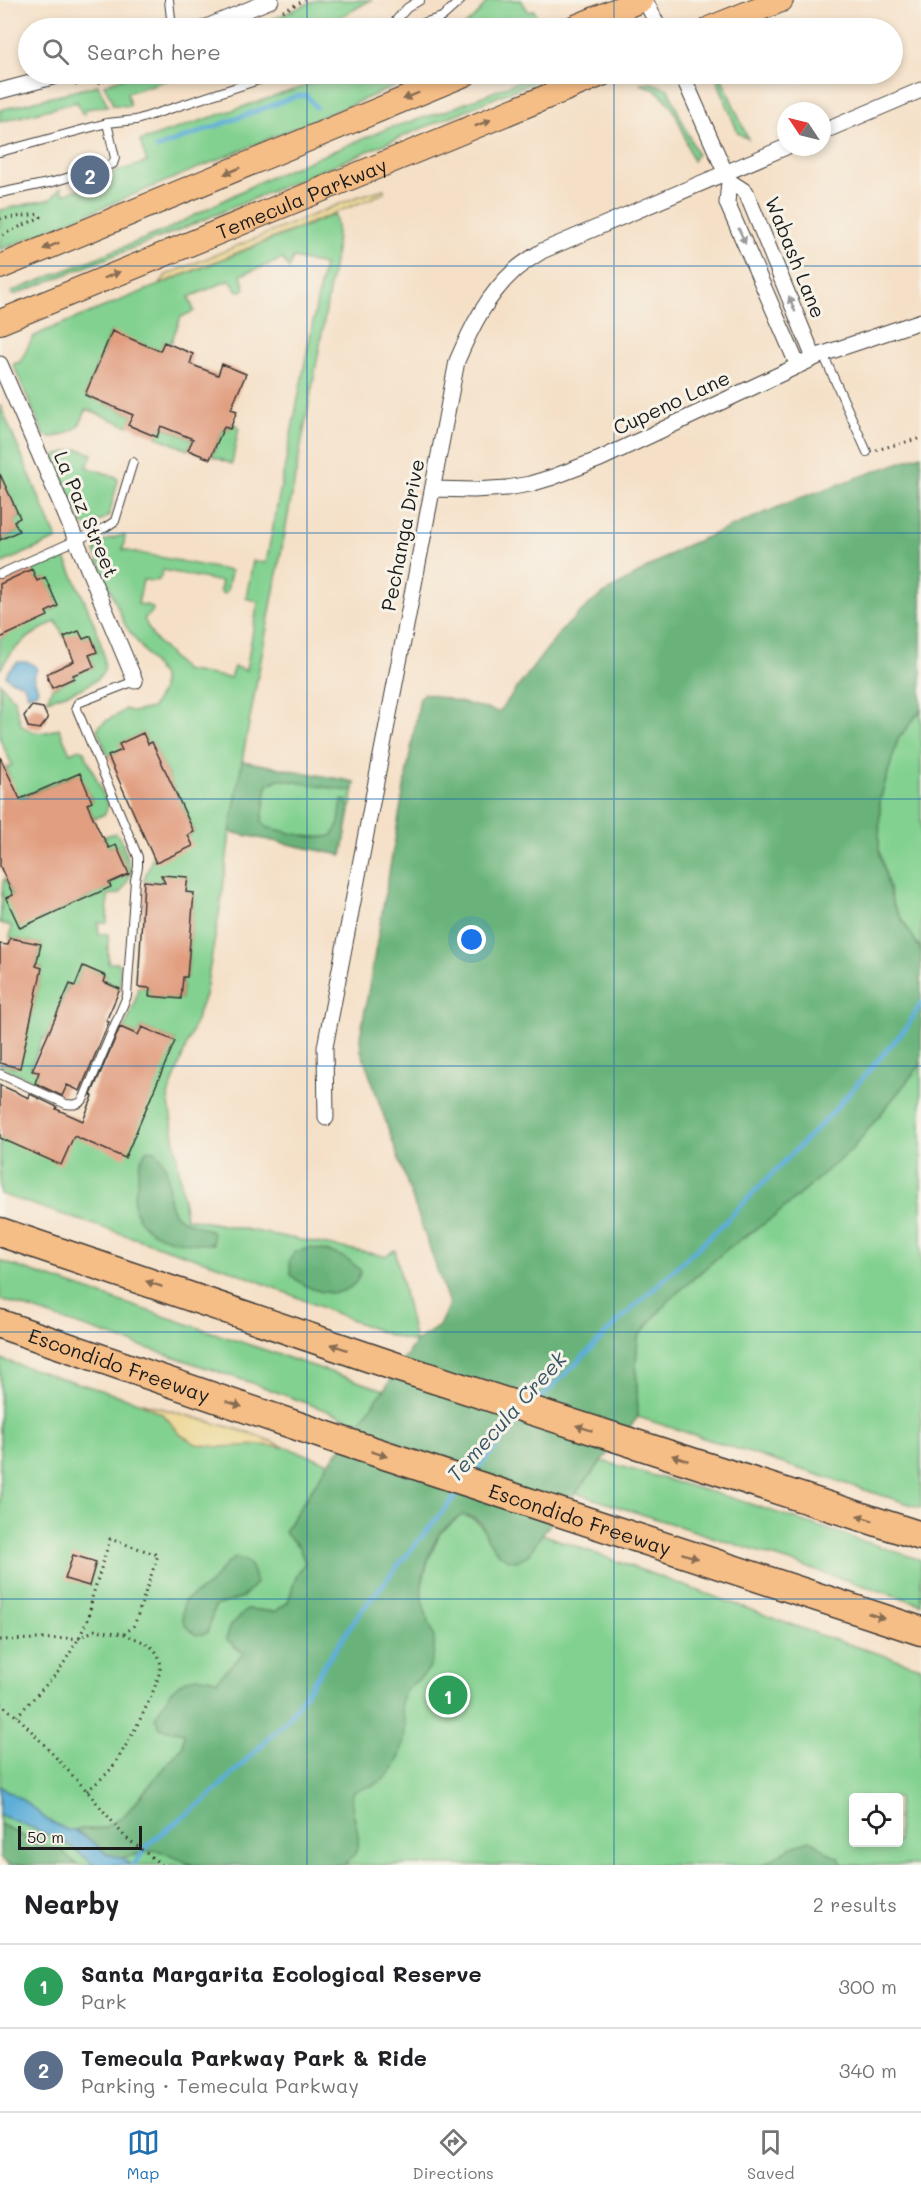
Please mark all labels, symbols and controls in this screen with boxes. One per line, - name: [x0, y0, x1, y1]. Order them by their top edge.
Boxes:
- search box: [18, 18, 903, 84]
- icon: search: [39, 35, 72, 68]
- text: Search here: [87, 37, 221, 66]
- one-way arrow: [402, 91, 420, 101]
- north arrow: [777, 102, 831, 156]
- one-way arrow: [474, 118, 492, 127]
- street label: Temecula Parkway: [212, 151, 391, 245]
- pin: 2: [70, 152, 110, 198]
- one-way arrow: [222, 166, 240, 176]
- street label: Wabash Lane: [760, 192, 832, 322]
- one-way arrow: [737, 228, 746, 245]
- one-way arrow: [42, 241, 60, 251]
- one-way arrow: [104, 270, 122, 280]
- one-way arrow: [787, 295, 796, 313]
- street label: Cupeno Lane: [609, 364, 733, 440]
- street label: La Paz Street: [49, 447, 125, 581]
- street label: Pechanga Drive: [374, 457, 430, 613]
- your location: [457, 925, 486, 954]
- one-way arrow: [145, 1278, 163, 1288]
- street label: Escondido Freeway: [25, 1322, 213, 1408]
- one-way arrow: [330, 1342, 348, 1351]
- water label: Temecula Creek: [440, 1345, 572, 1487]
- one-way arrow: [225, 1400, 243, 1410]
- one-way arrow: [575, 1422, 593, 1432]
- one-way arrow: [371, 1449, 389, 1459]
- one-way arrow: [671, 1453, 689, 1463]
- street label: Escondido Freeway: [486, 1477, 674, 1561]
- one-way arrow: [856, 1513, 874, 1522]
- one-way arrow: [681, 1552, 699, 1561]
- one-way arrow: [867, 1612, 885, 1622]
- pin: 1: [428, 1672, 468, 1718]
- map controls: [849, 1793, 903, 1847]
- button: locate: [849, 1793, 903, 1847]
- scale bar: [18, 1823, 142, 1850]
- text: 50 m: [27, 1826, 64, 1847]
- text: Nearby: [24, 1887, 119, 1921]
- text: 2 results: [813, 1891, 897, 1917]
- text: Santa Margarita Ecological Reserve: [81, 1959, 482, 1988]
- text: 1: [39, 1973, 48, 1999]
- text: 300 m: [838, 1973, 897, 1999]
- text: Park: [81, 1988, 126, 2014]
- text: Temecula Parkway Park & Ride: [81, 2043, 427, 2072]
- text: 2: [38, 2057, 49, 2083]
- text: 340 m: [839, 2057, 897, 2083]
- text: Parking · Temecula Parkway: [81, 2072, 359, 2098]
- tab: Map: [127, 2126, 160, 2183]
- tab: Directions: [413, 2126, 494, 2183]
- tab: Saved: [747, 2126, 794, 2183]

